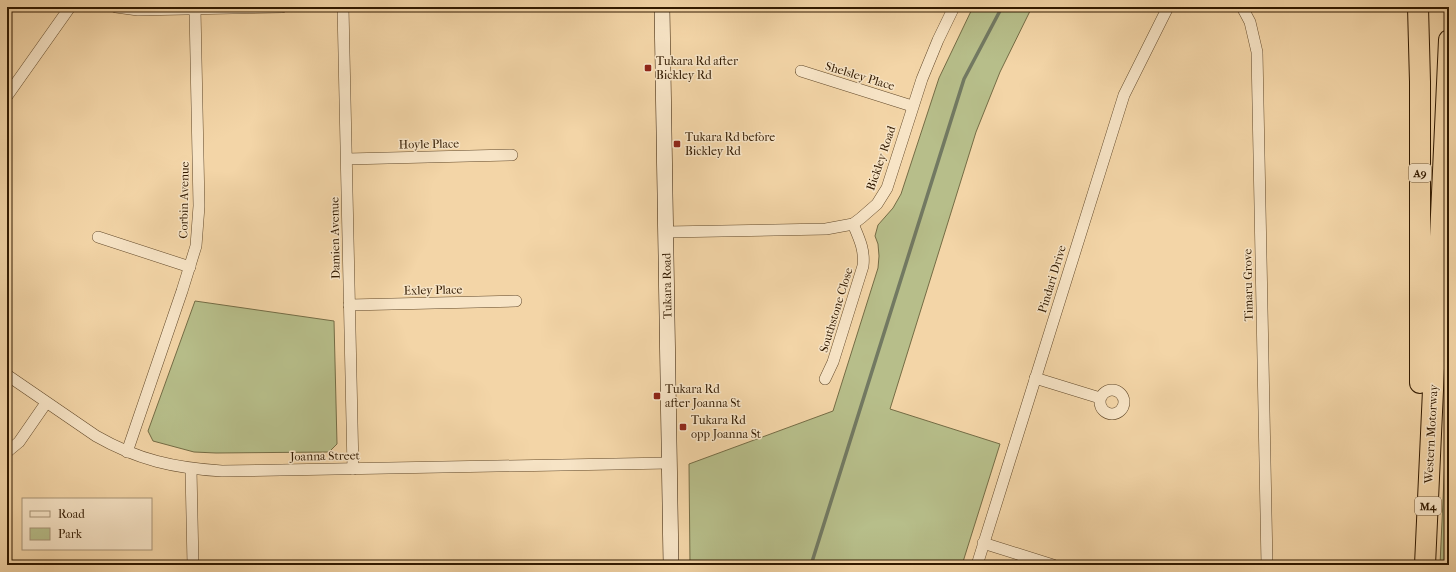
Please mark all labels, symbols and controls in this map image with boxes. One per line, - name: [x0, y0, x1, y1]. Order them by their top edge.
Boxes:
- place label: Tukara Rd after Bickley Rd: [656, 54, 739, 82]
- street label: Shelsley Place: [824, 59, 896, 93]
- marker: Tukara Rd after Bickley Rd: [643, 63, 653, 73]
- street label: Bickley Road: [863, 123, 899, 192]
- place label: Tukara Rd before Bickley Rd: [685, 130, 775, 158]
- street label: Hoyle Place: [399, 136, 459, 152]
- marker: Tukara Rd before Bickley Rd: [672, 139, 682, 149]
- street label: Corbin Avenue: [176, 161, 192, 239]
- road number: A9: [1409, 164, 1431, 182]
- street label: Damien Avenue: [327, 197, 343, 279]
- street label: Pindari Drive: [1035, 243, 1069, 315]
- street label: Timaru Grove: [1240, 249, 1256, 321]
- street label: Tukara Road: [659, 252, 675, 319]
- street label: Southstone Close: [816, 266, 856, 354]
- street label: Exley Place: [403, 282, 463, 298]
- place label: Tukara Rd after Joanna St: [665, 382, 742, 410]
- street label: Western Motorway: [1421, 384, 1441, 485]
- marker: Tukara Rd after Joanna St: [652, 391, 662, 401]
- place label: Tukara Rd opp Joanna St: [691, 413, 762, 441]
- marker: Tukara Rd opp Joanna St: [678, 422, 688, 432]
- street label: Joanna Street: [289, 448, 361, 464]
- road number: M4: [1415, 497, 1441, 515]
- legend: [22, 498, 152, 550]
- text: Road: [58, 507, 85, 521]
- text: Park: [58, 527, 83, 541]

